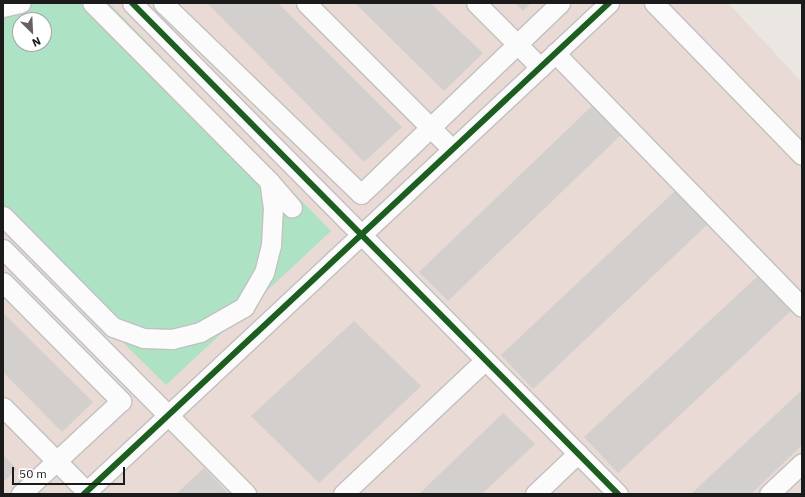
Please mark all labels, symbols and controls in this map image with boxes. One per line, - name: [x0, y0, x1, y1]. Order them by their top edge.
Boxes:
- north arrow: [12, 12, 52, 52]
- text: N: [30, 34, 43, 50]
- scale bar: [14, 459, 127, 485]
- text: 50 m: [19, 466, 47, 481]

